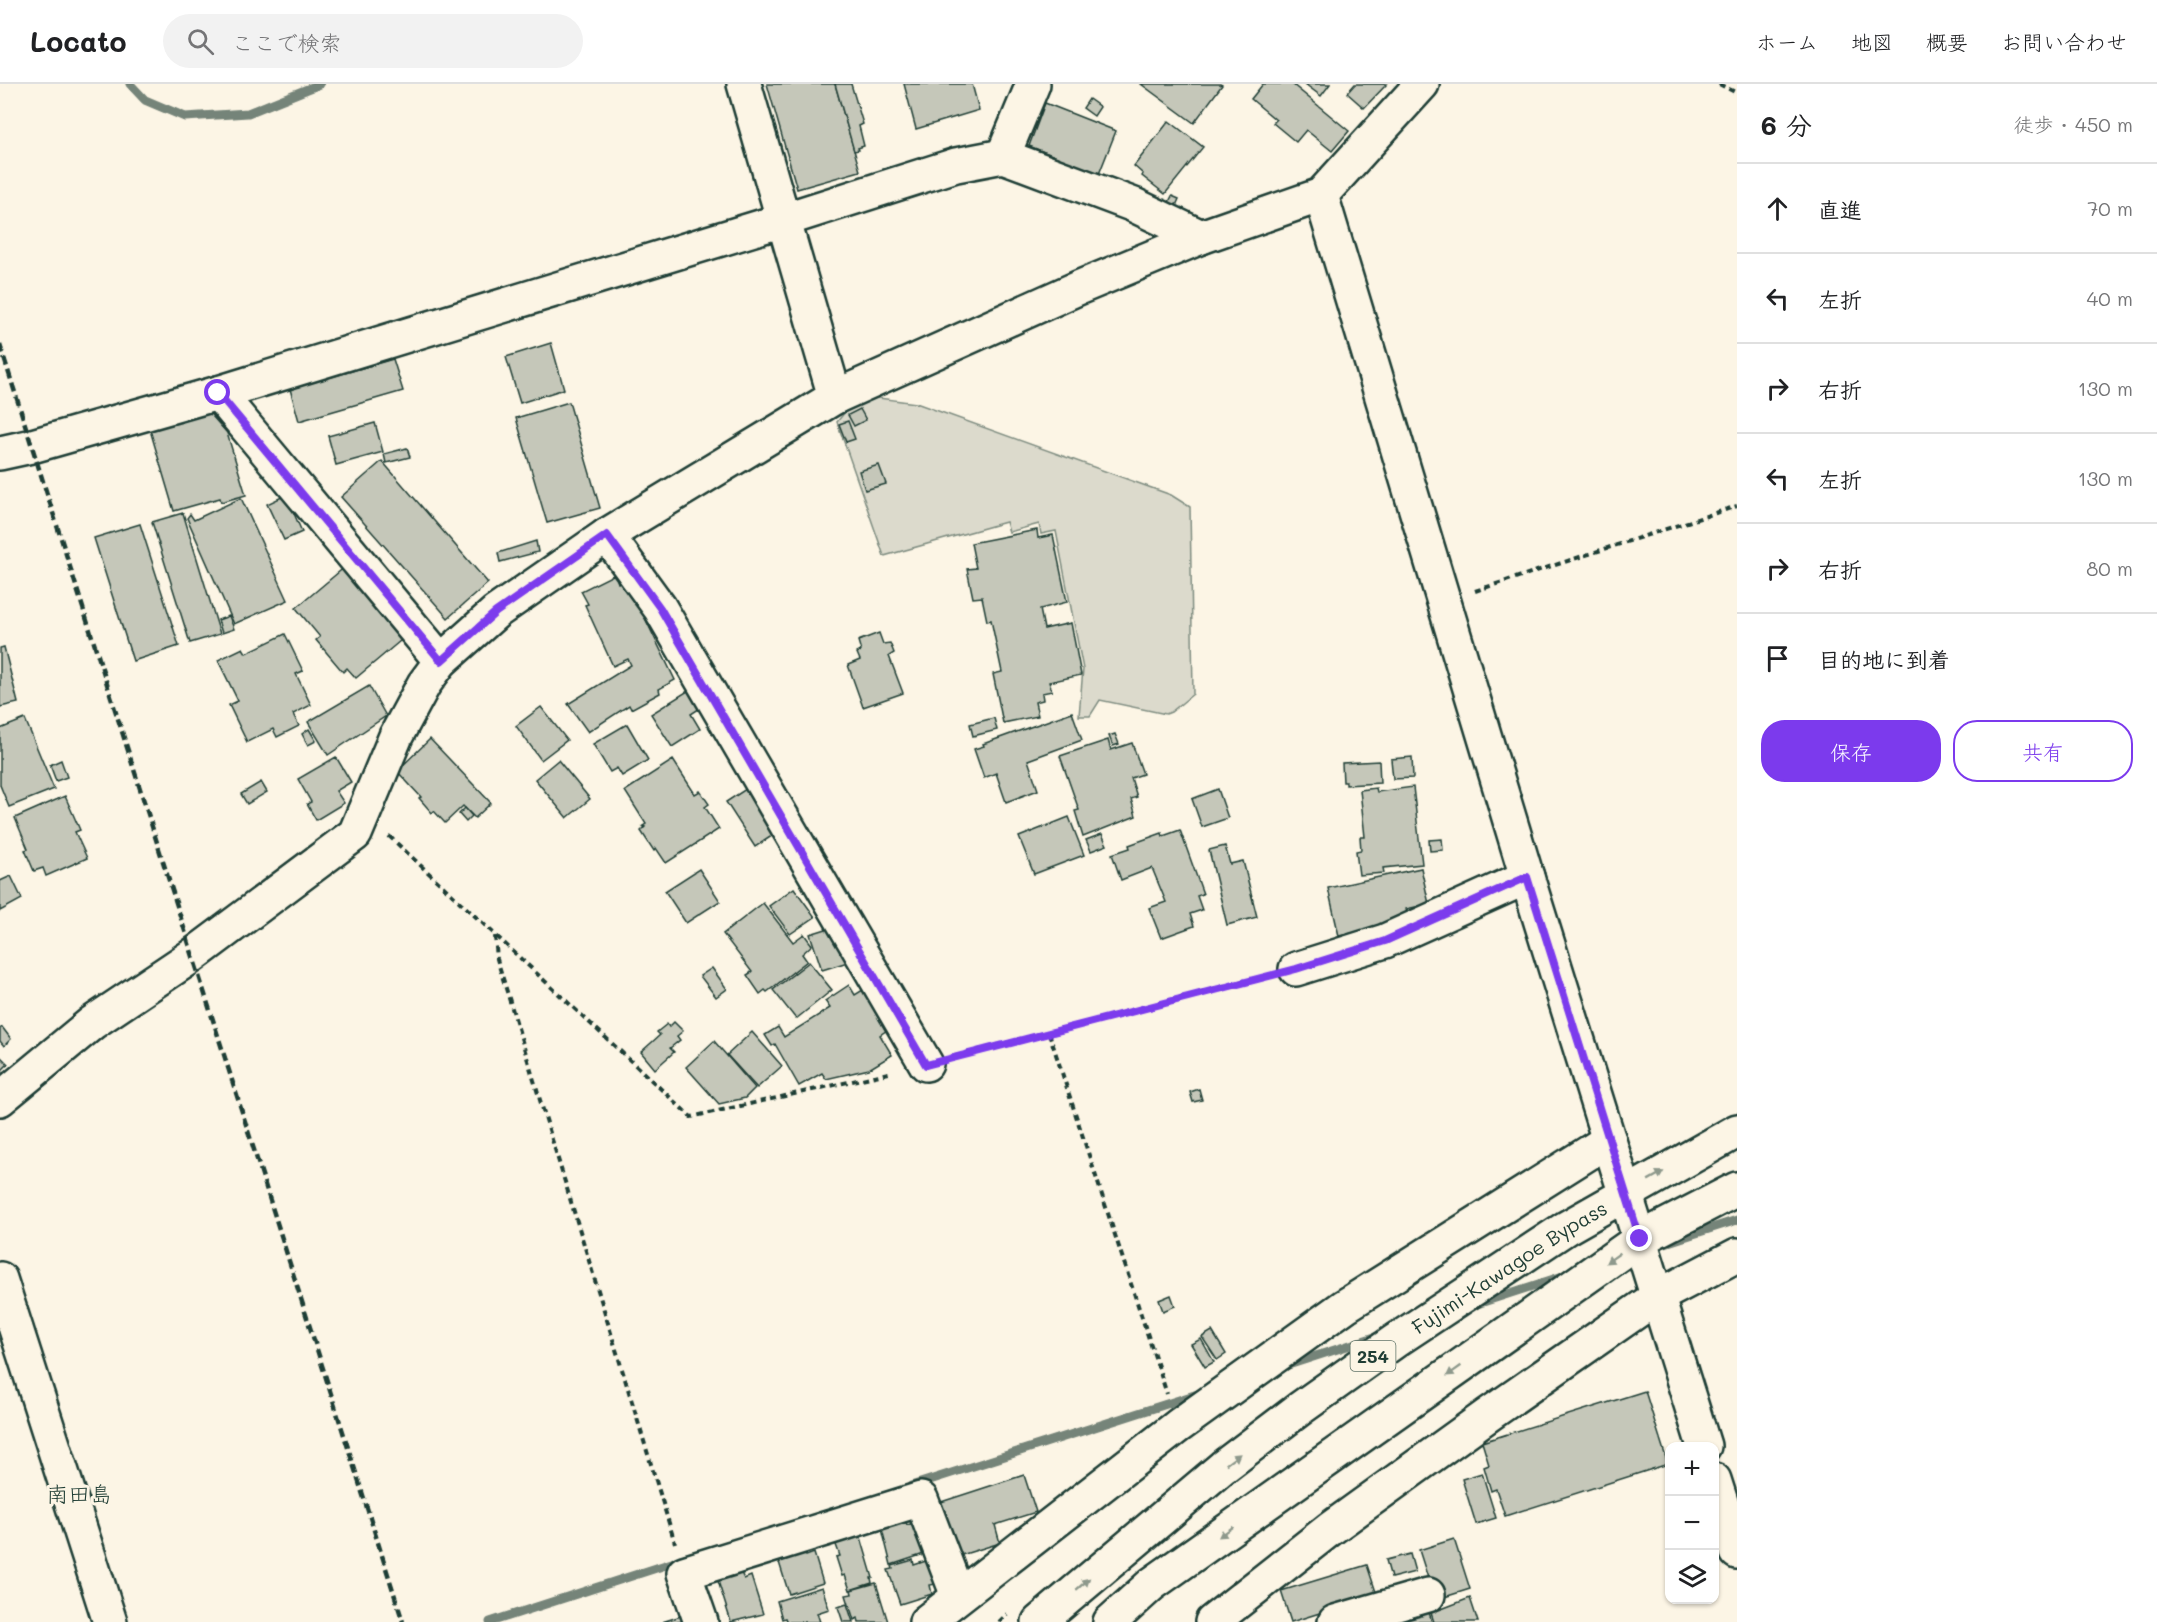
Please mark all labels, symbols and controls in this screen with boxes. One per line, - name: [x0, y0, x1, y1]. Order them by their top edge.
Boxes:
- search box: [163, 14, 583, 68]
- text: Locato: [30, 23, 127, 59]
- icon: search: [184, 25, 217, 58]
- text: ここで検索: [232, 28, 342, 57]
- text: ホーム: [1756, 28, 1818, 55]
- text: 地図: [1851, 28, 1893, 55]
- text: 概要: [1926, 28, 1968, 55]
- text: お問い合わせ: [2001, 28, 2127, 55]
- text: 6 分: [1761, 108, 1812, 142]
- text: 徒歩 · 450 m: [2013, 111, 2133, 137]
- icon: ahead: [1761, 192, 1794, 225]
- text: 直進: [1818, 195, 1862, 224]
- text: 70 m: [2087, 195, 2133, 221]
- icon: left: [1761, 282, 1794, 315]
- text: 左折: [1818, 285, 1862, 314]
- text: 40 m: [2087, 285, 2133, 311]
- icon: right: [1761, 372, 1794, 405]
- text: 右折: [1818, 375, 1862, 404]
- text: 130 m: [2078, 375, 2133, 401]
- route start: [204, 379, 230, 405]
- icon: left: [1761, 462, 1794, 495]
- text: 左折: [1818, 465, 1862, 494]
- text: 130 m: [2078, 465, 2133, 491]
- icon: right: [1761, 552, 1794, 585]
- text: 右折: [1818, 555, 1862, 584]
- text: 80 m: [2086, 555, 2133, 581]
- icon: arrive: [1761, 642, 1794, 675]
- text: 目的地に到着: [1818, 645, 1950, 674]
- button: 保存: [1761, 720, 1941, 782]
- button: 共有: [1953, 720, 2133, 782]
- one-way arrow: [1648, 1171, 1665, 1181]
- street label: Fujimi-Kawagoe Bypass: [1407, 1194, 1612, 1340]
- route end: [1626, 1225, 1652, 1251]
- one-way arrow: [1605, 1252, 1621, 1263]
- road number: 254: [1350, 1341, 1396, 1371]
- one-way arrow: [1446, 1365, 1462, 1377]
- map controls: [1665, 1442, 1719, 1604]
- button: +: [1665, 1442, 1719, 1496]
- one-way arrow: [1225, 1453, 1241, 1466]
- district label: 南田島: [46, 1479, 112, 1508]
- button: −: [1665, 1496, 1719, 1550]
- one-way arrow: [1218, 1526, 1234, 1538]
- button: layers: [1665, 1550, 1719, 1604]
- one-way arrow: [1075, 1578, 1090, 1591]

